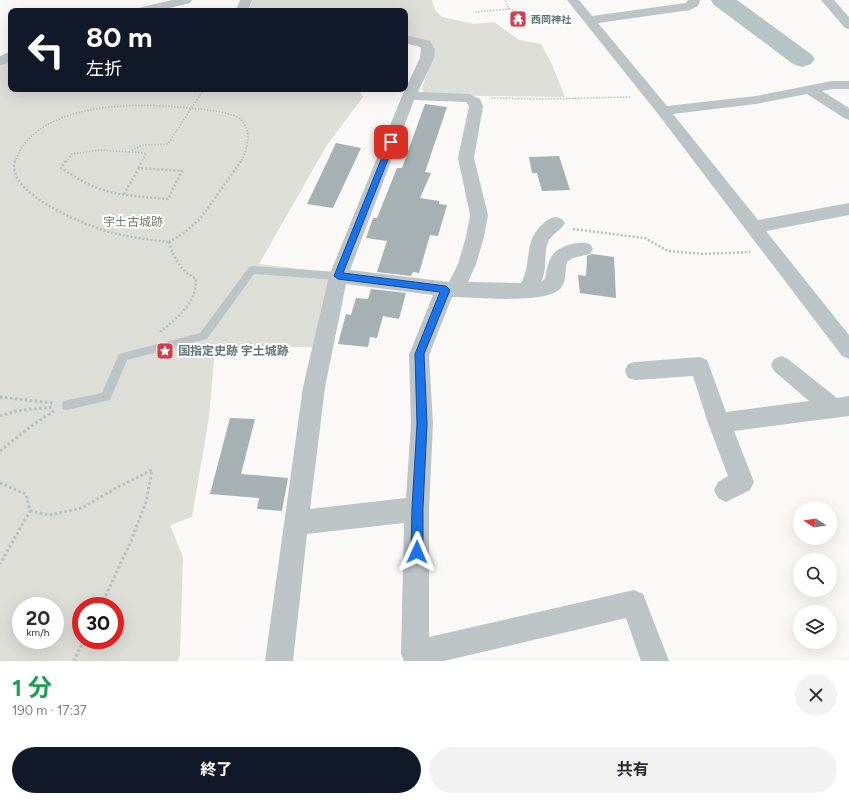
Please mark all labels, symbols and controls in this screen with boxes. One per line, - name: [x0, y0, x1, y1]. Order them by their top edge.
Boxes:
- temple icon: 西岡神社: [508, 9, 528, 29]
- place label: 西岡神社: [531, 13, 572, 26]
- text: 80 m: [86, 20, 152, 54]
- icon: left: [20, 24, 72, 76]
- text: 左折: [86, 58, 122, 80]
- pin: [374, 125, 408, 159]
- icon: arrive: [380, 131, 402, 153]
- park label: 宇土古城跡: [103, 215, 163, 229]
- place icon: 国指定史跡 宇土城跡: [155, 341, 175, 361]
- place label: 国指定史跡 宇土城跡: [178, 344, 289, 358]
- north arrow: [793, 501, 837, 545]
- map controls: [793, 501, 837, 649]
- position arrow: [396, 531, 438, 573]
- button: search: [793, 553, 837, 597]
- speed limit sign: 30: [72, 597, 124, 649]
- button: layers: [793, 605, 837, 649]
- text: 20: [26, 606, 50, 630]
- text: km/h: [27, 626, 49, 639]
- text: 1 分: [12, 673, 52, 702]
- button: close: [795, 674, 837, 716]
- text: 190 m · 17:37: [12, 703, 87, 718]
- button: 終了: [12, 747, 421, 793]
- button: 共有: [429, 747, 837, 793]

